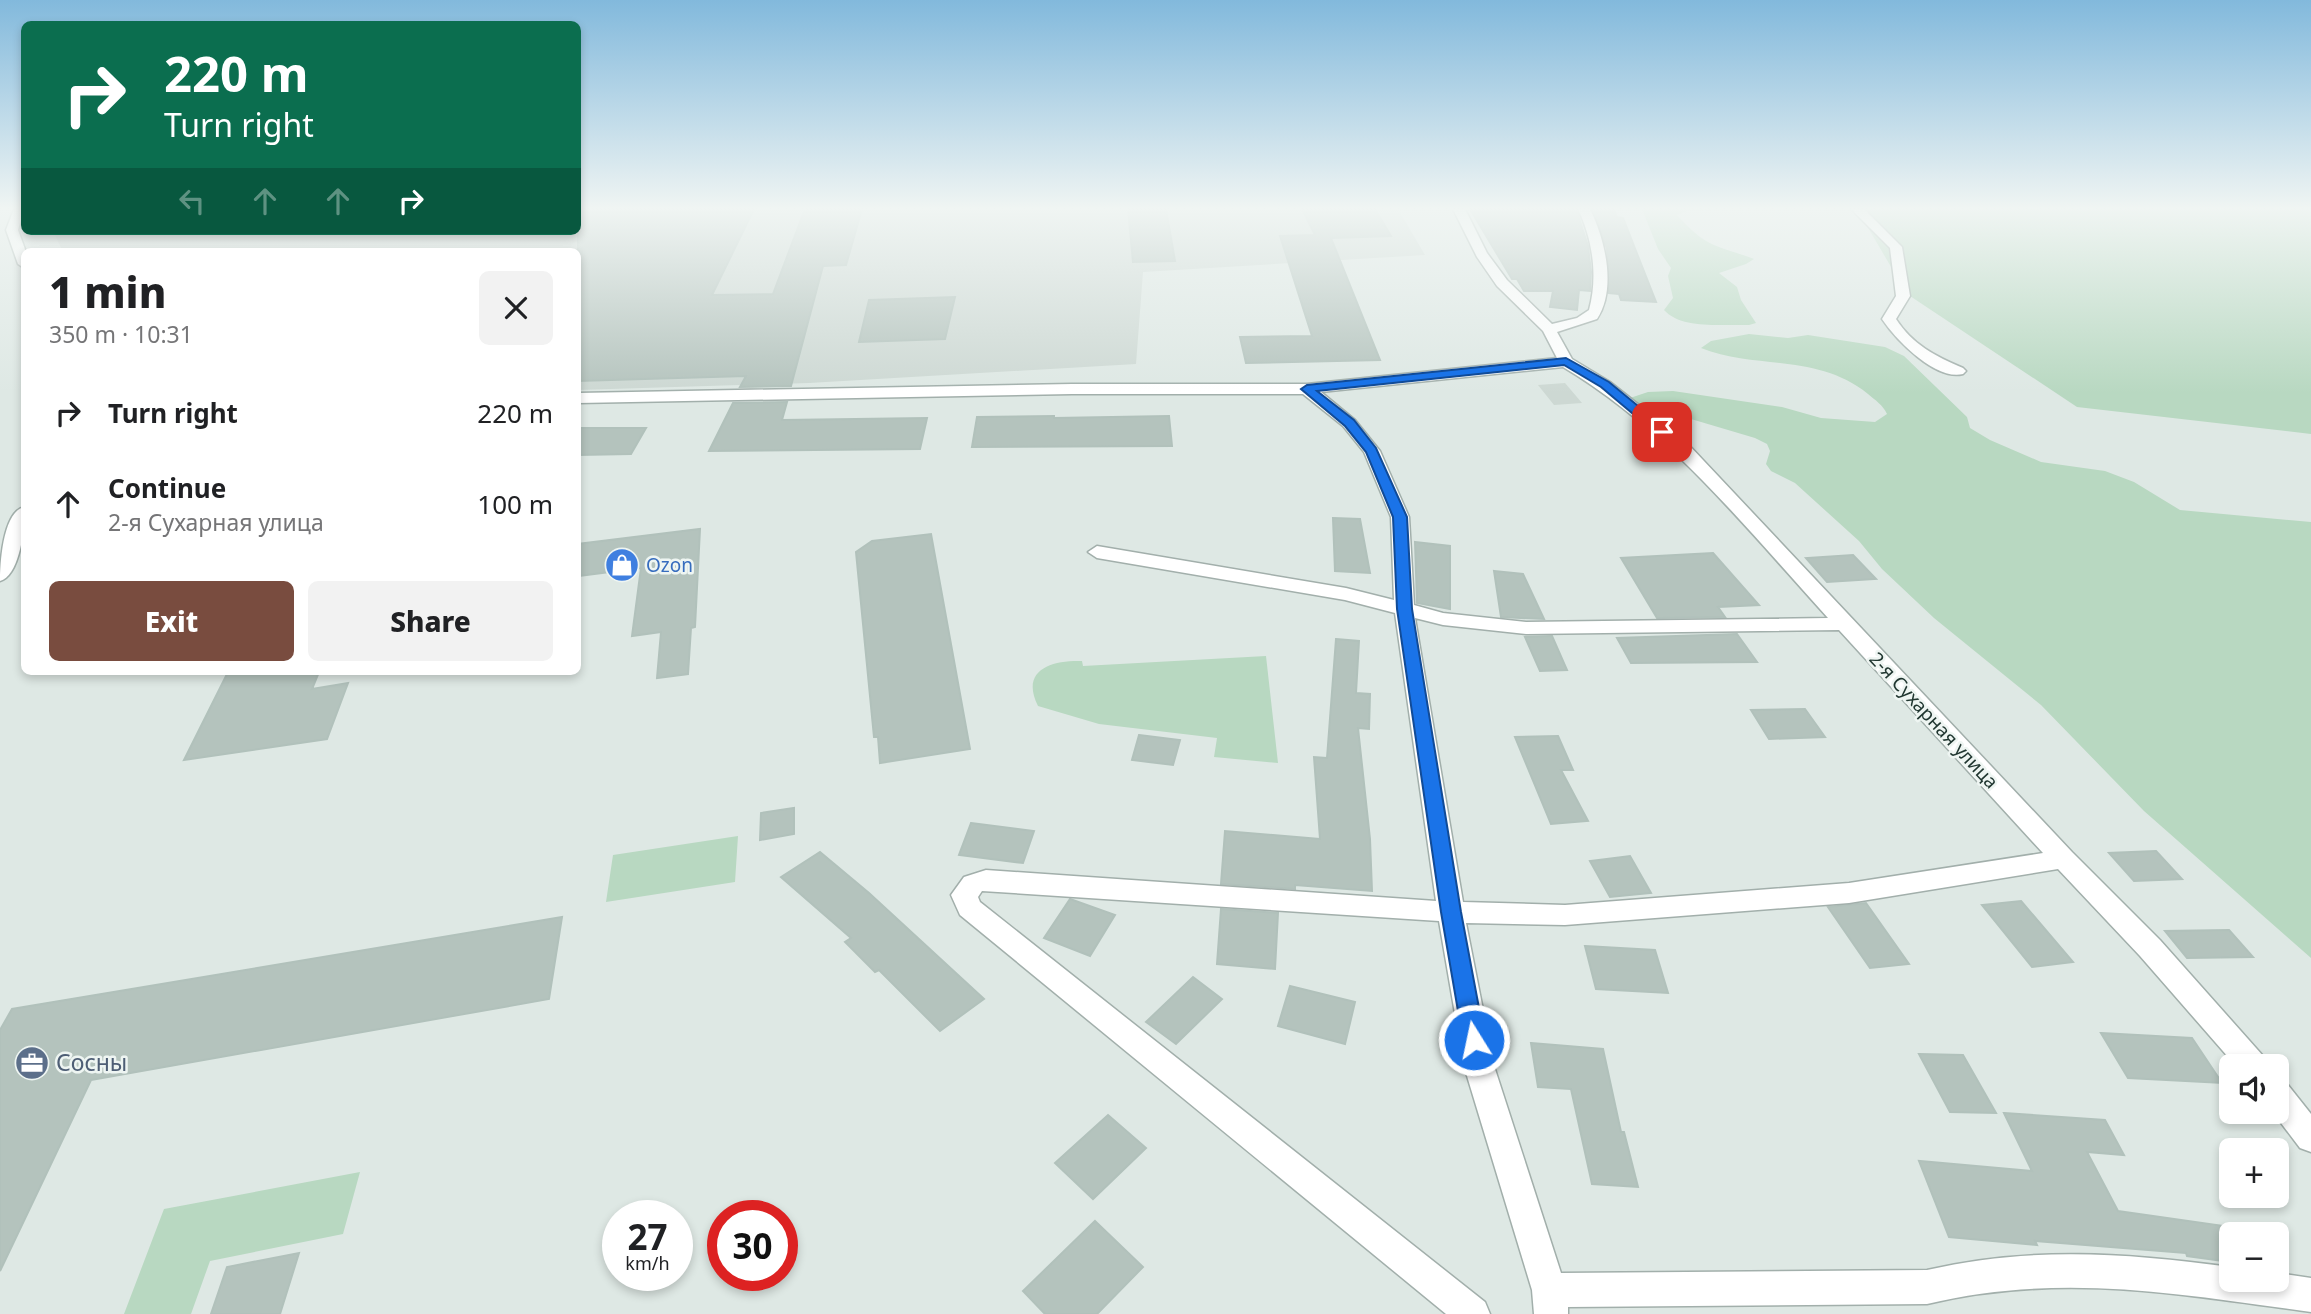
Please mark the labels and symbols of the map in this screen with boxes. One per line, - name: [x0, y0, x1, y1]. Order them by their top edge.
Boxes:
- pin: [1632, 402, 1692, 462]
- shop icon: Ozon: [603, 546, 641, 584]
- place label: Ozon: [646, 552, 693, 578]
- street label: 2-я Сухарная улица: [1864, 646, 2004, 794]
- position arrow: [1437, 1003, 1511, 1077]
- office icon: Сосны: [13, 1044, 51, 1082]
- place label: Сосны: [56, 1046, 127, 1078]
- speed limit sign: 30: [707, 1200, 798, 1291]

